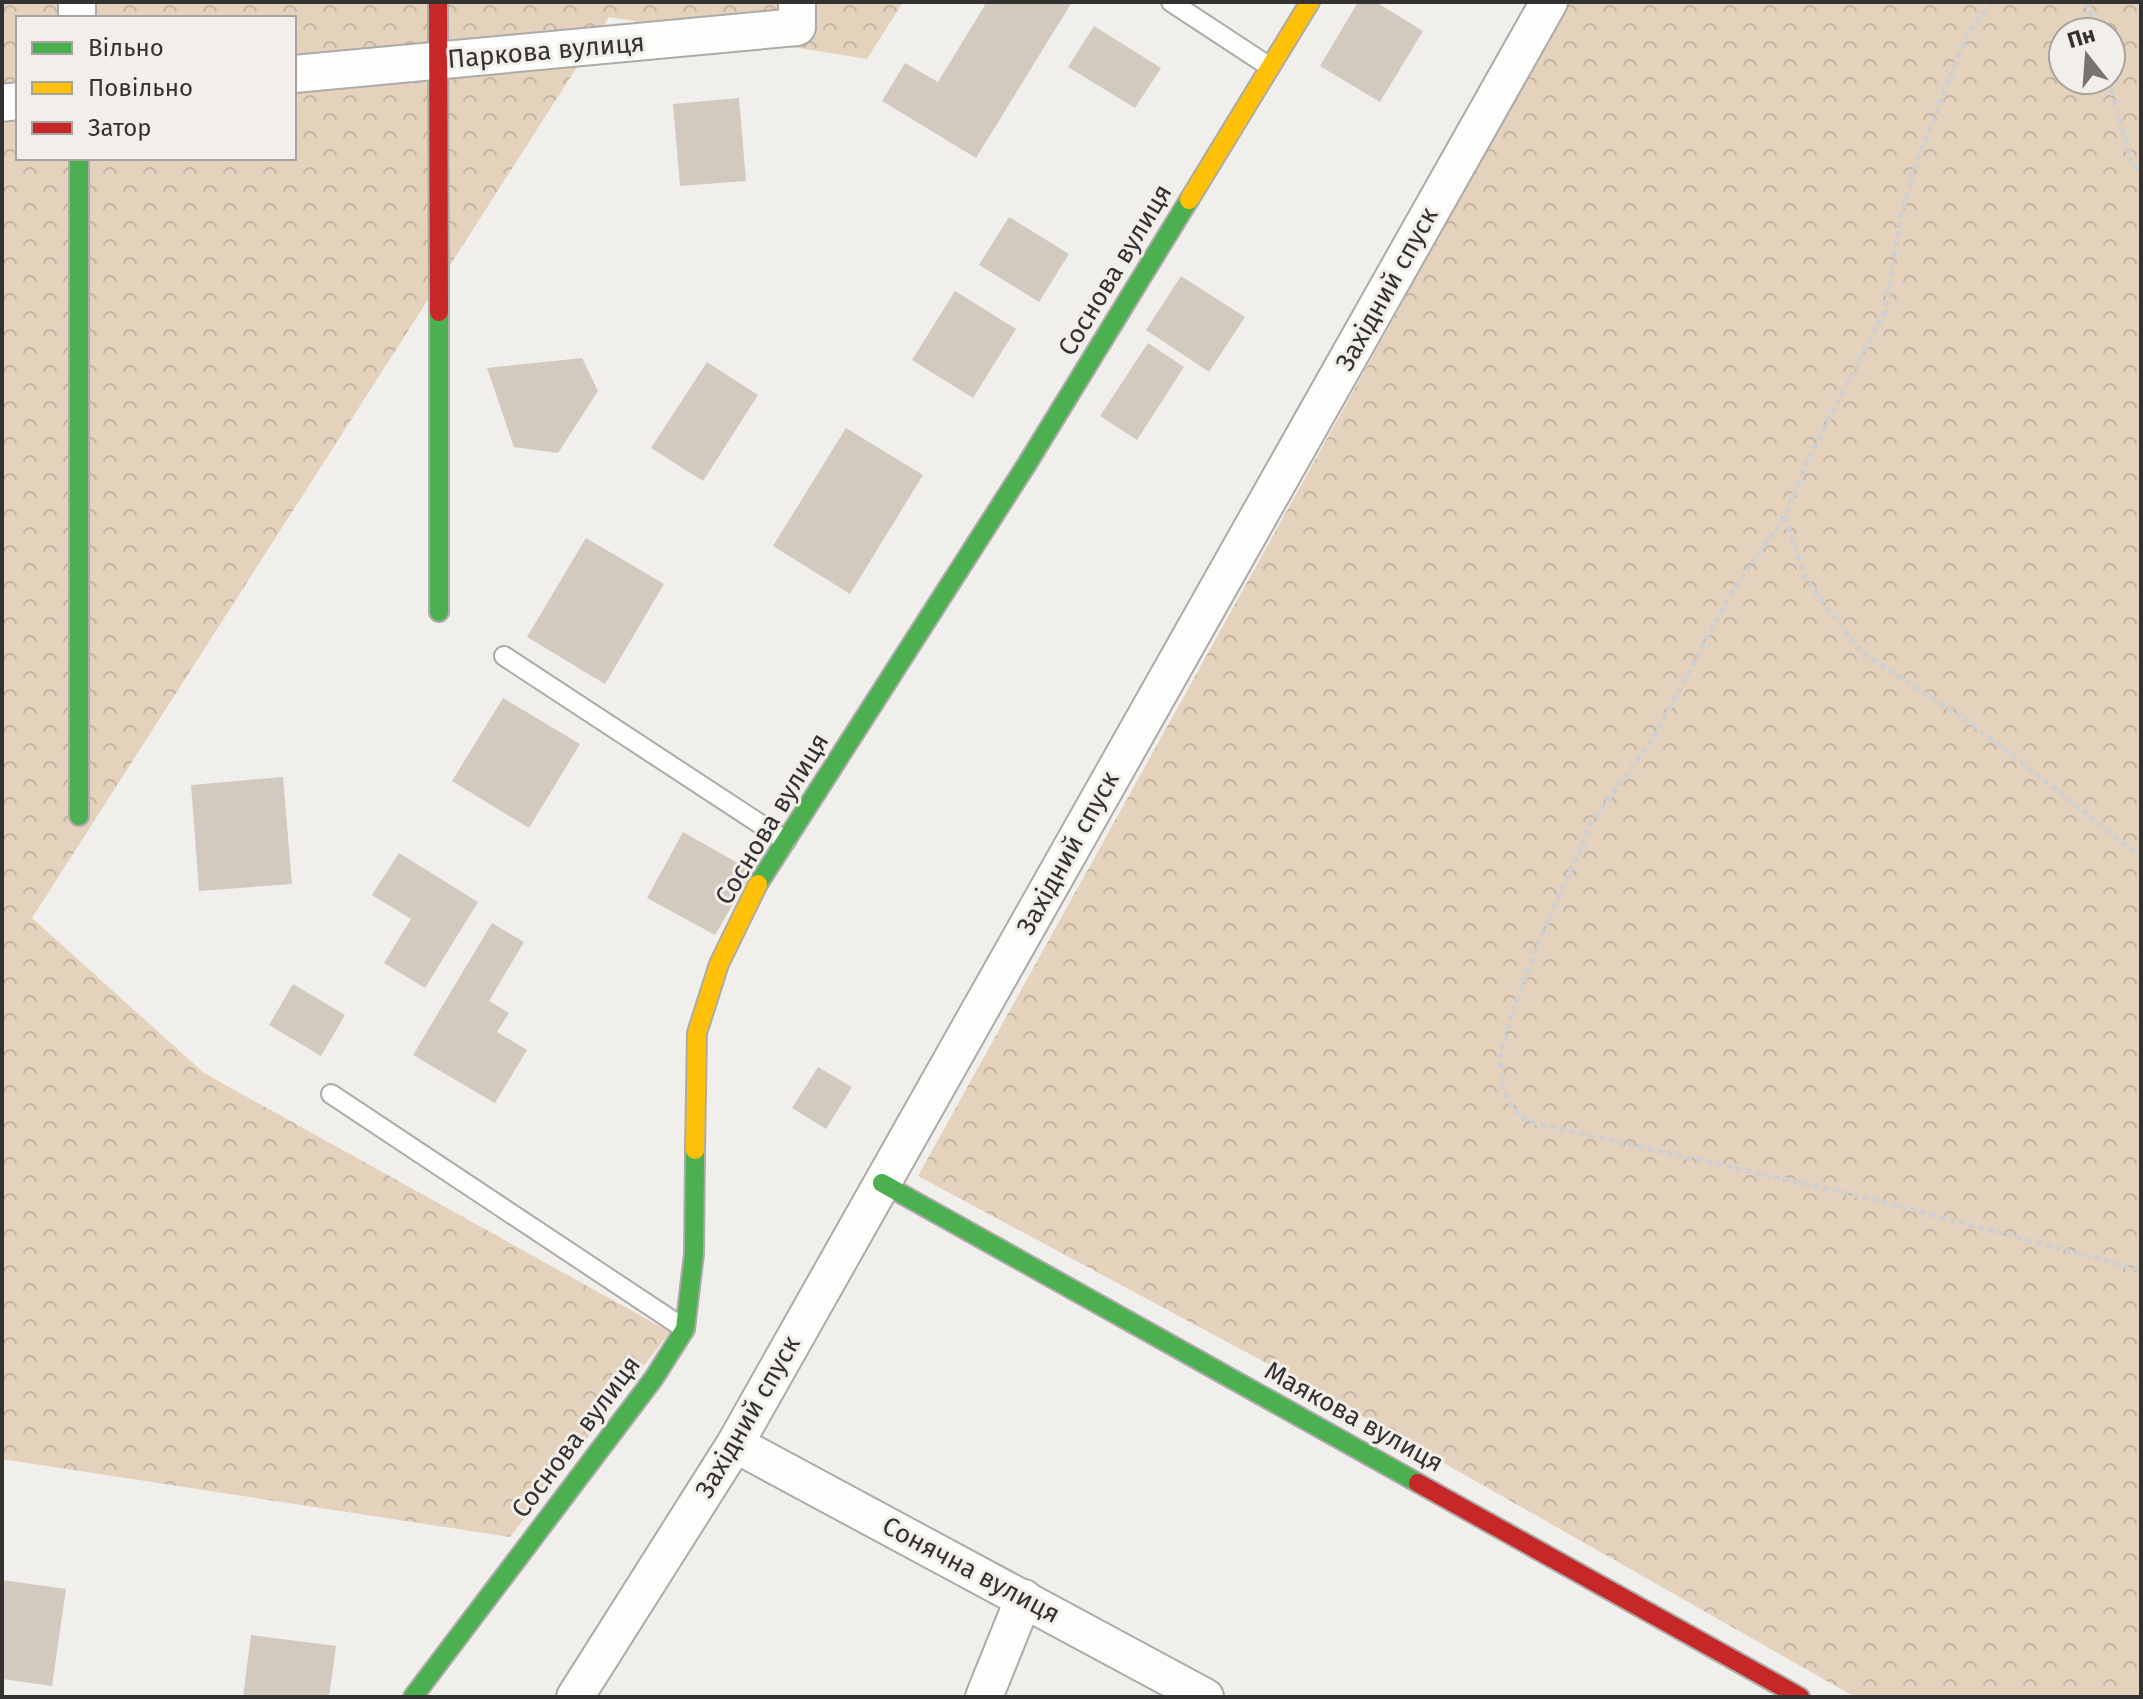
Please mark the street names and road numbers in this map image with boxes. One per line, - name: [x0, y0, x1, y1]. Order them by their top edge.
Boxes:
- street label: Паркова вулиця: [446, 27, 646, 75]
- street label: Соснова вулиця: [1052, 179, 1178, 361]
- street label: Західний спуск: [1329, 201, 1445, 376]
- street label: Соснова вулиця: [709, 728, 835, 910]
- street label: Західний спуск: [1010, 765, 1126, 940]
- street label: Західний спуск: [689, 1330, 807, 1504]
- street label: Соснова вулиця: [505, 1350, 647, 1524]
- street label: Маякова вулиця: [1259, 1355, 1449, 1479]
- street label: Сонячна вулиця: [877, 1510, 1065, 1630]

